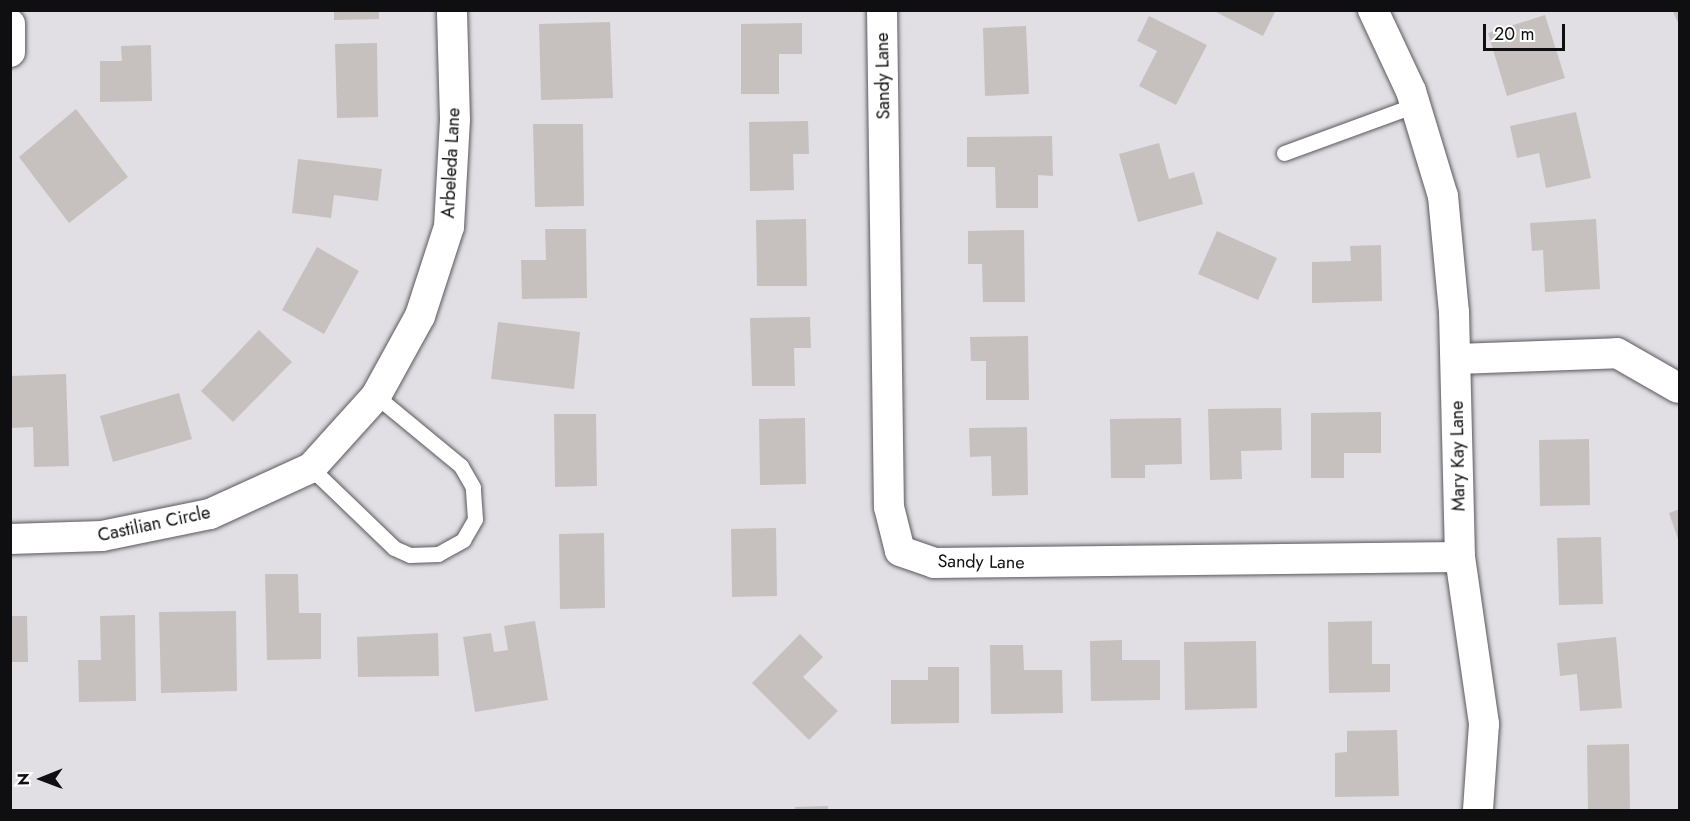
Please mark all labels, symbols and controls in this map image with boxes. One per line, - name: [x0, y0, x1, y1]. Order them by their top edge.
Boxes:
- scale bar: [1486, 12, 1568, 50]
- text: 20 m: [1494, 21, 1534, 47]
- street label: Sandy Lane: [871, 32, 895, 120]
- street label: Arbeleda Lane: [437, 107, 465, 219]
- street label: Mary Kay Lane: [1446, 400, 1470, 512]
- street label: Castilian Circle: [96, 502, 212, 546]
- street label: Sandy Lane: [937, 550, 1025, 574]
- north arrow: [12, 749, 72, 809]
- text: N: [12, 773, 35, 786]

